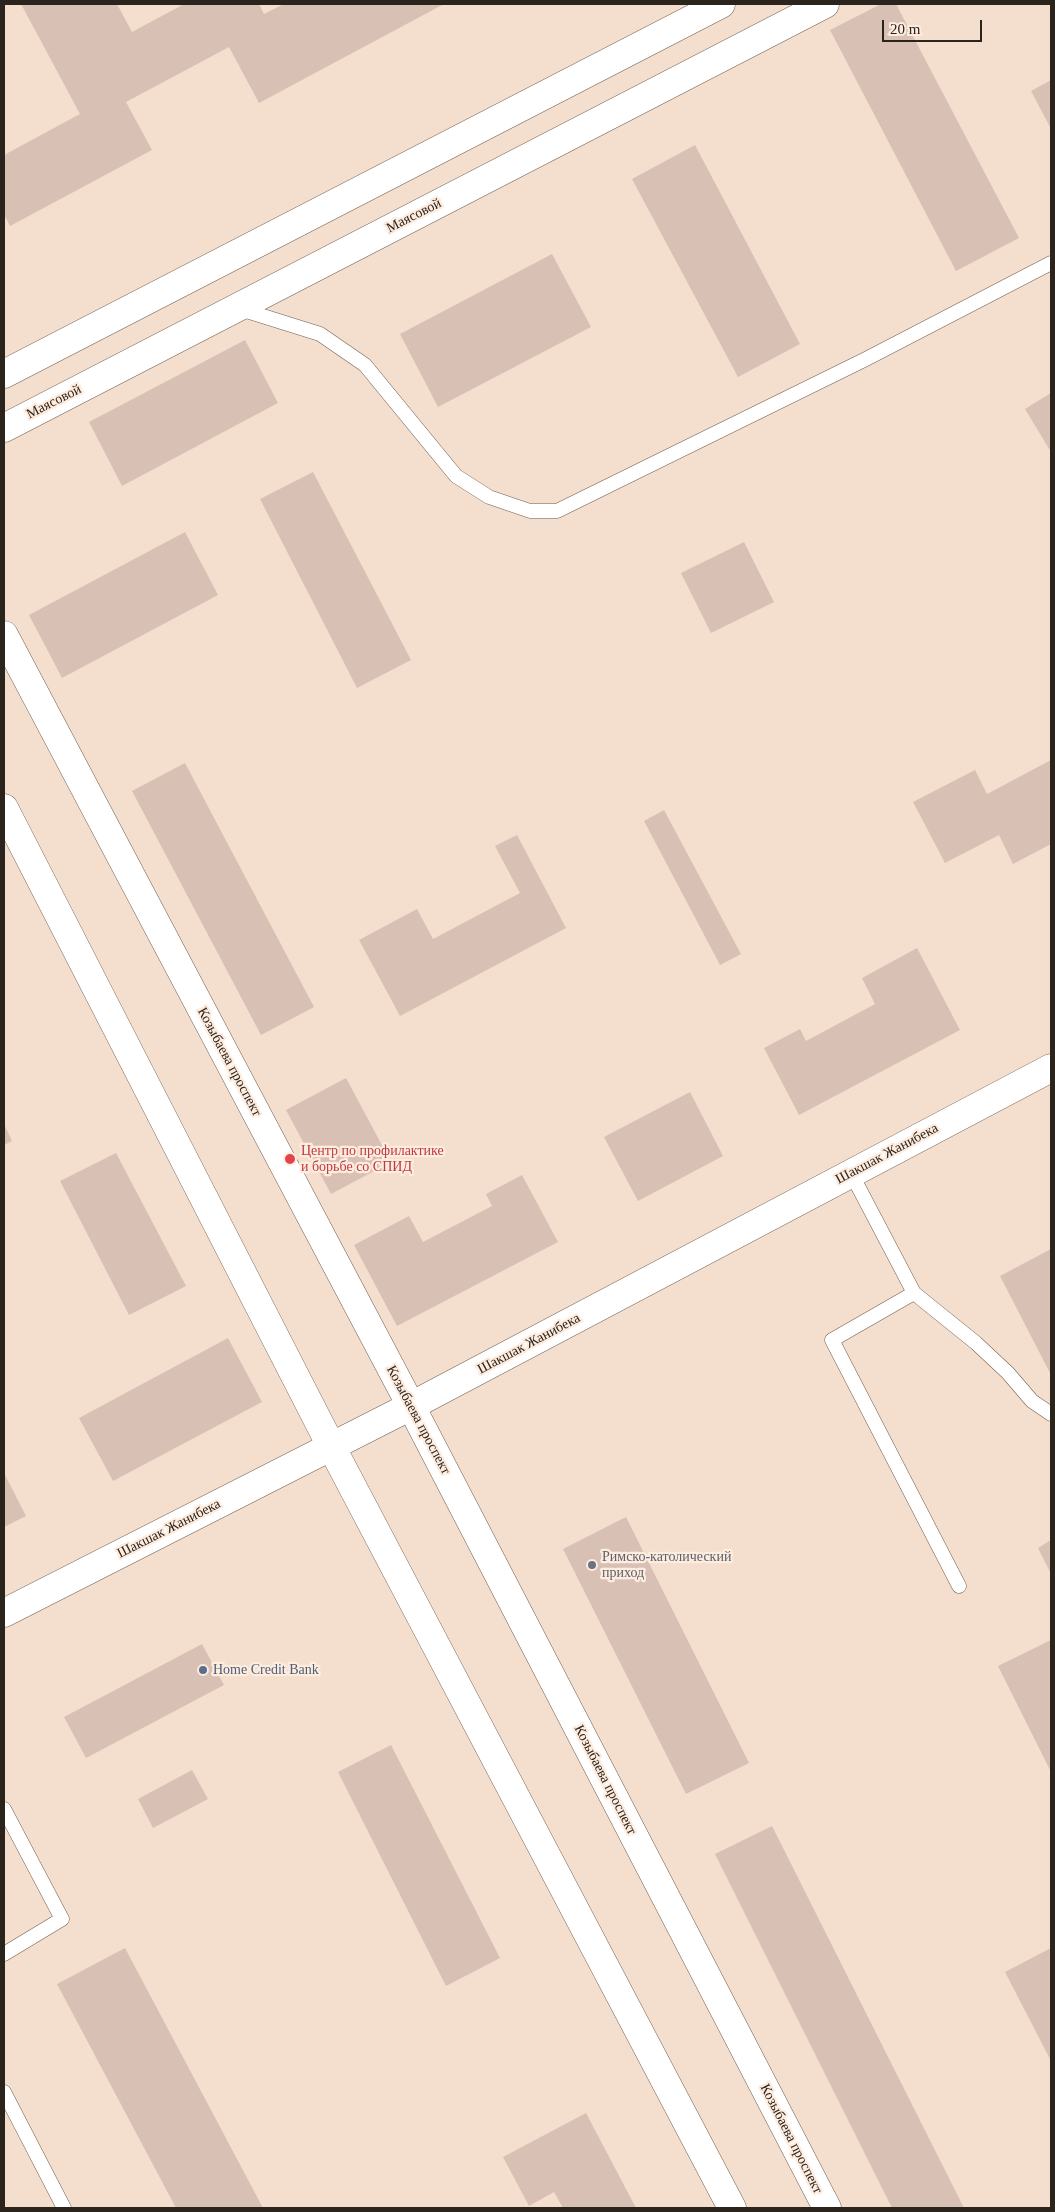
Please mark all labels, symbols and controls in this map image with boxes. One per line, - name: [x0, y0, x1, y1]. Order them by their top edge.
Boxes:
- scale bar: [885, 10, 985, 42]
- text: 20 m: [890, 21, 920, 37]
- street label: Маясовой: [384, 195, 444, 237]
- street label: Маясовой: [24, 381, 84, 423]
- street label: Козыбаева проспект: [193, 1005, 265, 1119]
- street label: Шакшак Жанибека: [833, 1120, 941, 1188]
- place label: Центр по профилактике и борьбе со СПИД: [301, 1143, 444, 1176]
- marker: Центр по профилактике и борьбе со СПИД: [283, 1152, 297, 1166]
- street label: Шакшак Жанибека: [475, 1310, 583, 1378]
- street label: Козыбаева проспект: [382, 1363, 454, 1477]
- street label: Шакшак Жанибека: [114, 1496, 224, 1562]
- place label: Римско-католический приход: [602, 1549, 731, 1581]
- marker: Римско-католический приход: [586, 1559, 598, 1571]
- place label: Home Credit Bank: [213, 1662, 319, 1678]
- marker: Home Credit Bank: [197, 1664, 209, 1676]
- street label: Козыбаева проспект: [570, 1722, 640, 1838]
- street label: Козыбаева проспект: [756, 2081, 826, 2197]

